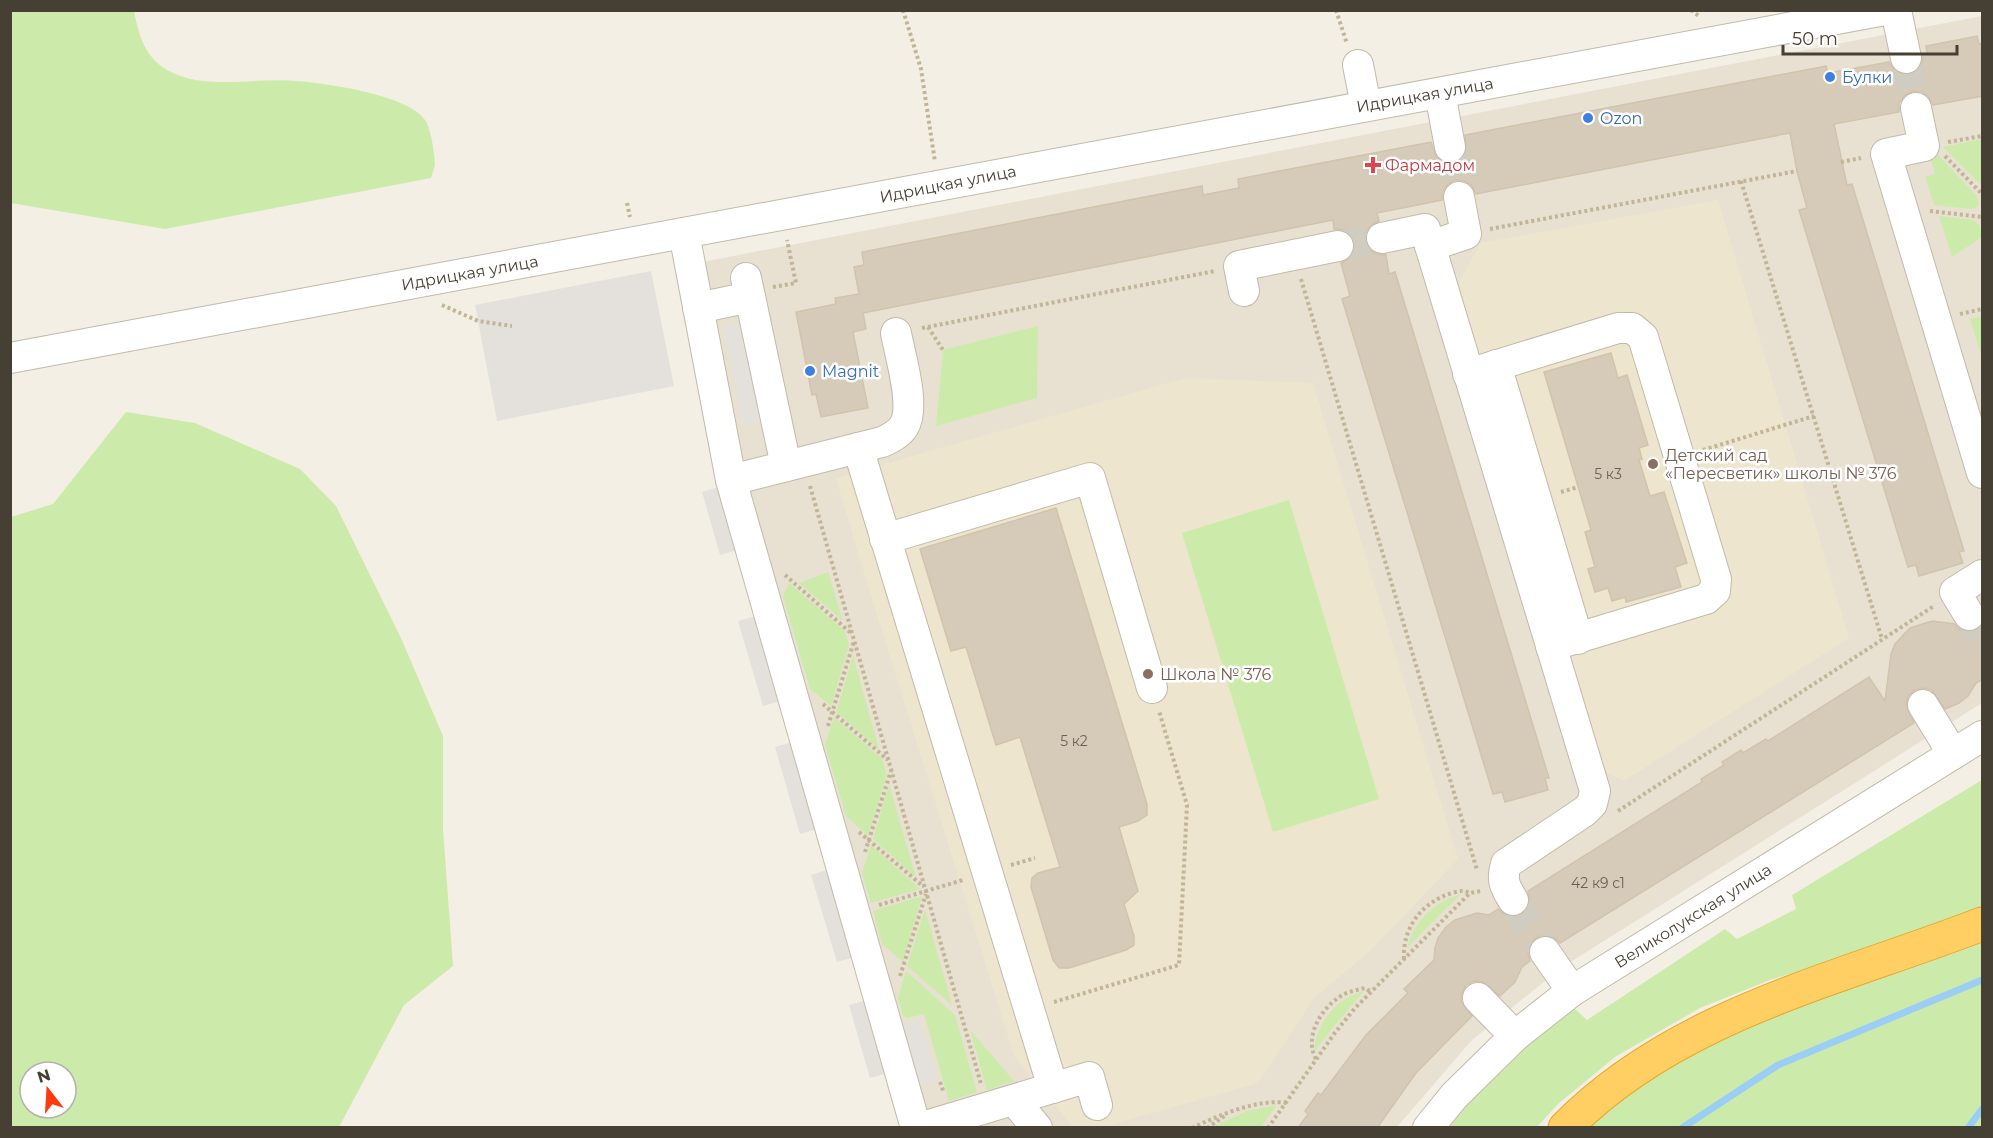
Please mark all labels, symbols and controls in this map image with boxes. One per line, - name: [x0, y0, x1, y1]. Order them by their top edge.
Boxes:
- scale bar: [1783, 18, 1957, 56]
- text: 50 m: [1792, 28, 1838, 50]
- place label: Булки: [1842, 68, 1892, 87]
- marker: Булки: [1823, 70, 1837, 84]
- street label: Идрицкая улица: [1355, 74, 1495, 116]
- place label: Ozon: [1600, 109, 1642, 128]
- marker: Ozon: [1581, 111, 1595, 125]
- place label: Фармадом: [1385, 156, 1475, 175]
- marker: Фармадом: [1366, 158, 1380, 172]
- street label: Идрицкая улица: [878, 161, 1018, 207]
- street label: Идрицкая улица: [400, 252, 540, 294]
- place label: Magnit: [822, 362, 880, 381]
- marker: Magnit: [803, 364, 817, 378]
- place label: Детский сад «Пересветик» школы № 376: [1665, 446, 1897, 483]
- marker: Детский сад «Пересветик» школы № 376: [1646, 457, 1660, 471]
- house number: 5 к3: [1594, 465, 1622, 483]
- place label: Школа № 376: [1160, 665, 1272, 684]
- marker: Школа № 376: [1141, 667, 1155, 681]
- house number: 5 к2: [1060, 732, 1088, 750]
- street label: Великолукская улица: [1611, 860, 1775, 972]
- house number: 42 к9 с1: [1571, 874, 1625, 892]
- north arrow: [18, 1060, 78, 1120]
- text: N: [35, 1065, 53, 1087]

